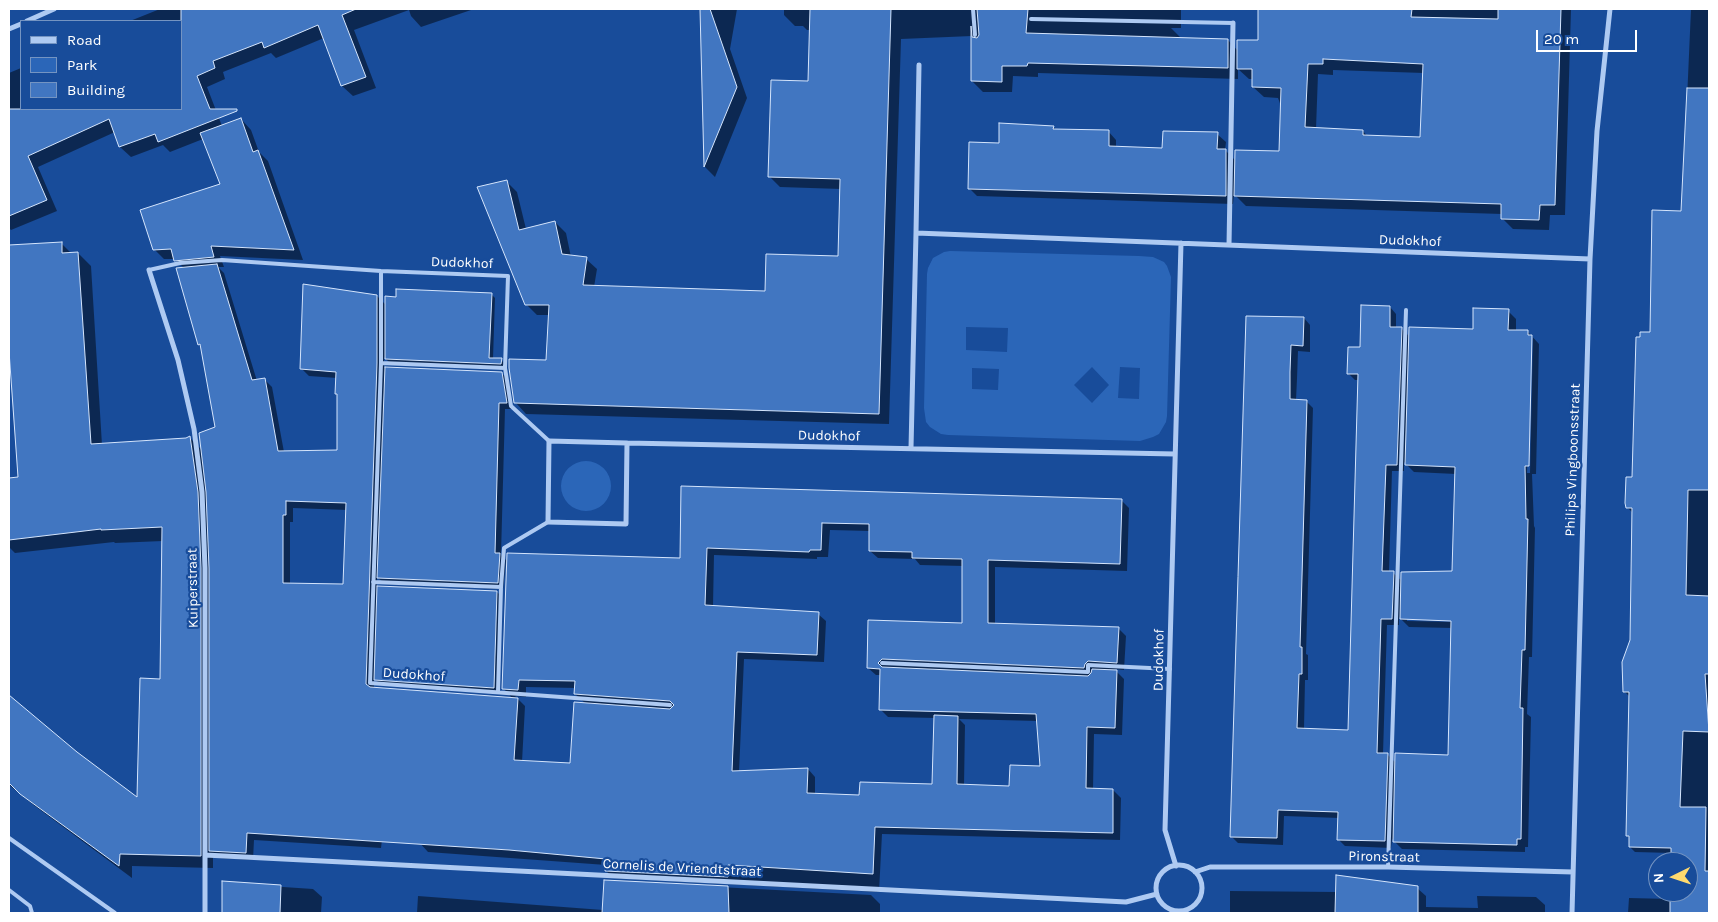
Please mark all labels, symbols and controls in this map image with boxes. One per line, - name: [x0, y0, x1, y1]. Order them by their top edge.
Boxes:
- legend: [20, 20, 182, 110]
- scale bar: [1538, 20, 1639, 52]
- text: 20 m: [1544, 30, 1579, 48]
- text: Road: [67, 31, 102, 49]
- text: Park: [67, 56, 97, 74]
- text: Building: [67, 81, 125, 99]
- street label: Dudokhof: [1379, 232, 1441, 250]
- street label: Dudokhof: [431, 254, 493, 272]
- street label: Philips Vingboonsstraat: [1562, 383, 1584, 537]
- street label: Dudokhof: [798, 427, 860, 445]
- street label: Kuiperstraat: [184, 548, 202, 628]
- street label: Dudokhof: [1150, 629, 1168, 691]
- street label: Dudokhof: [382, 664, 446, 686]
- street label: Pironstraat: [1348, 848, 1420, 866]
- north arrow: [1648, 852, 1698, 902]
- street label: Cornelis de Vriendtstraat: [602, 855, 762, 881]
- text: N: [1650, 872, 1667, 884]

